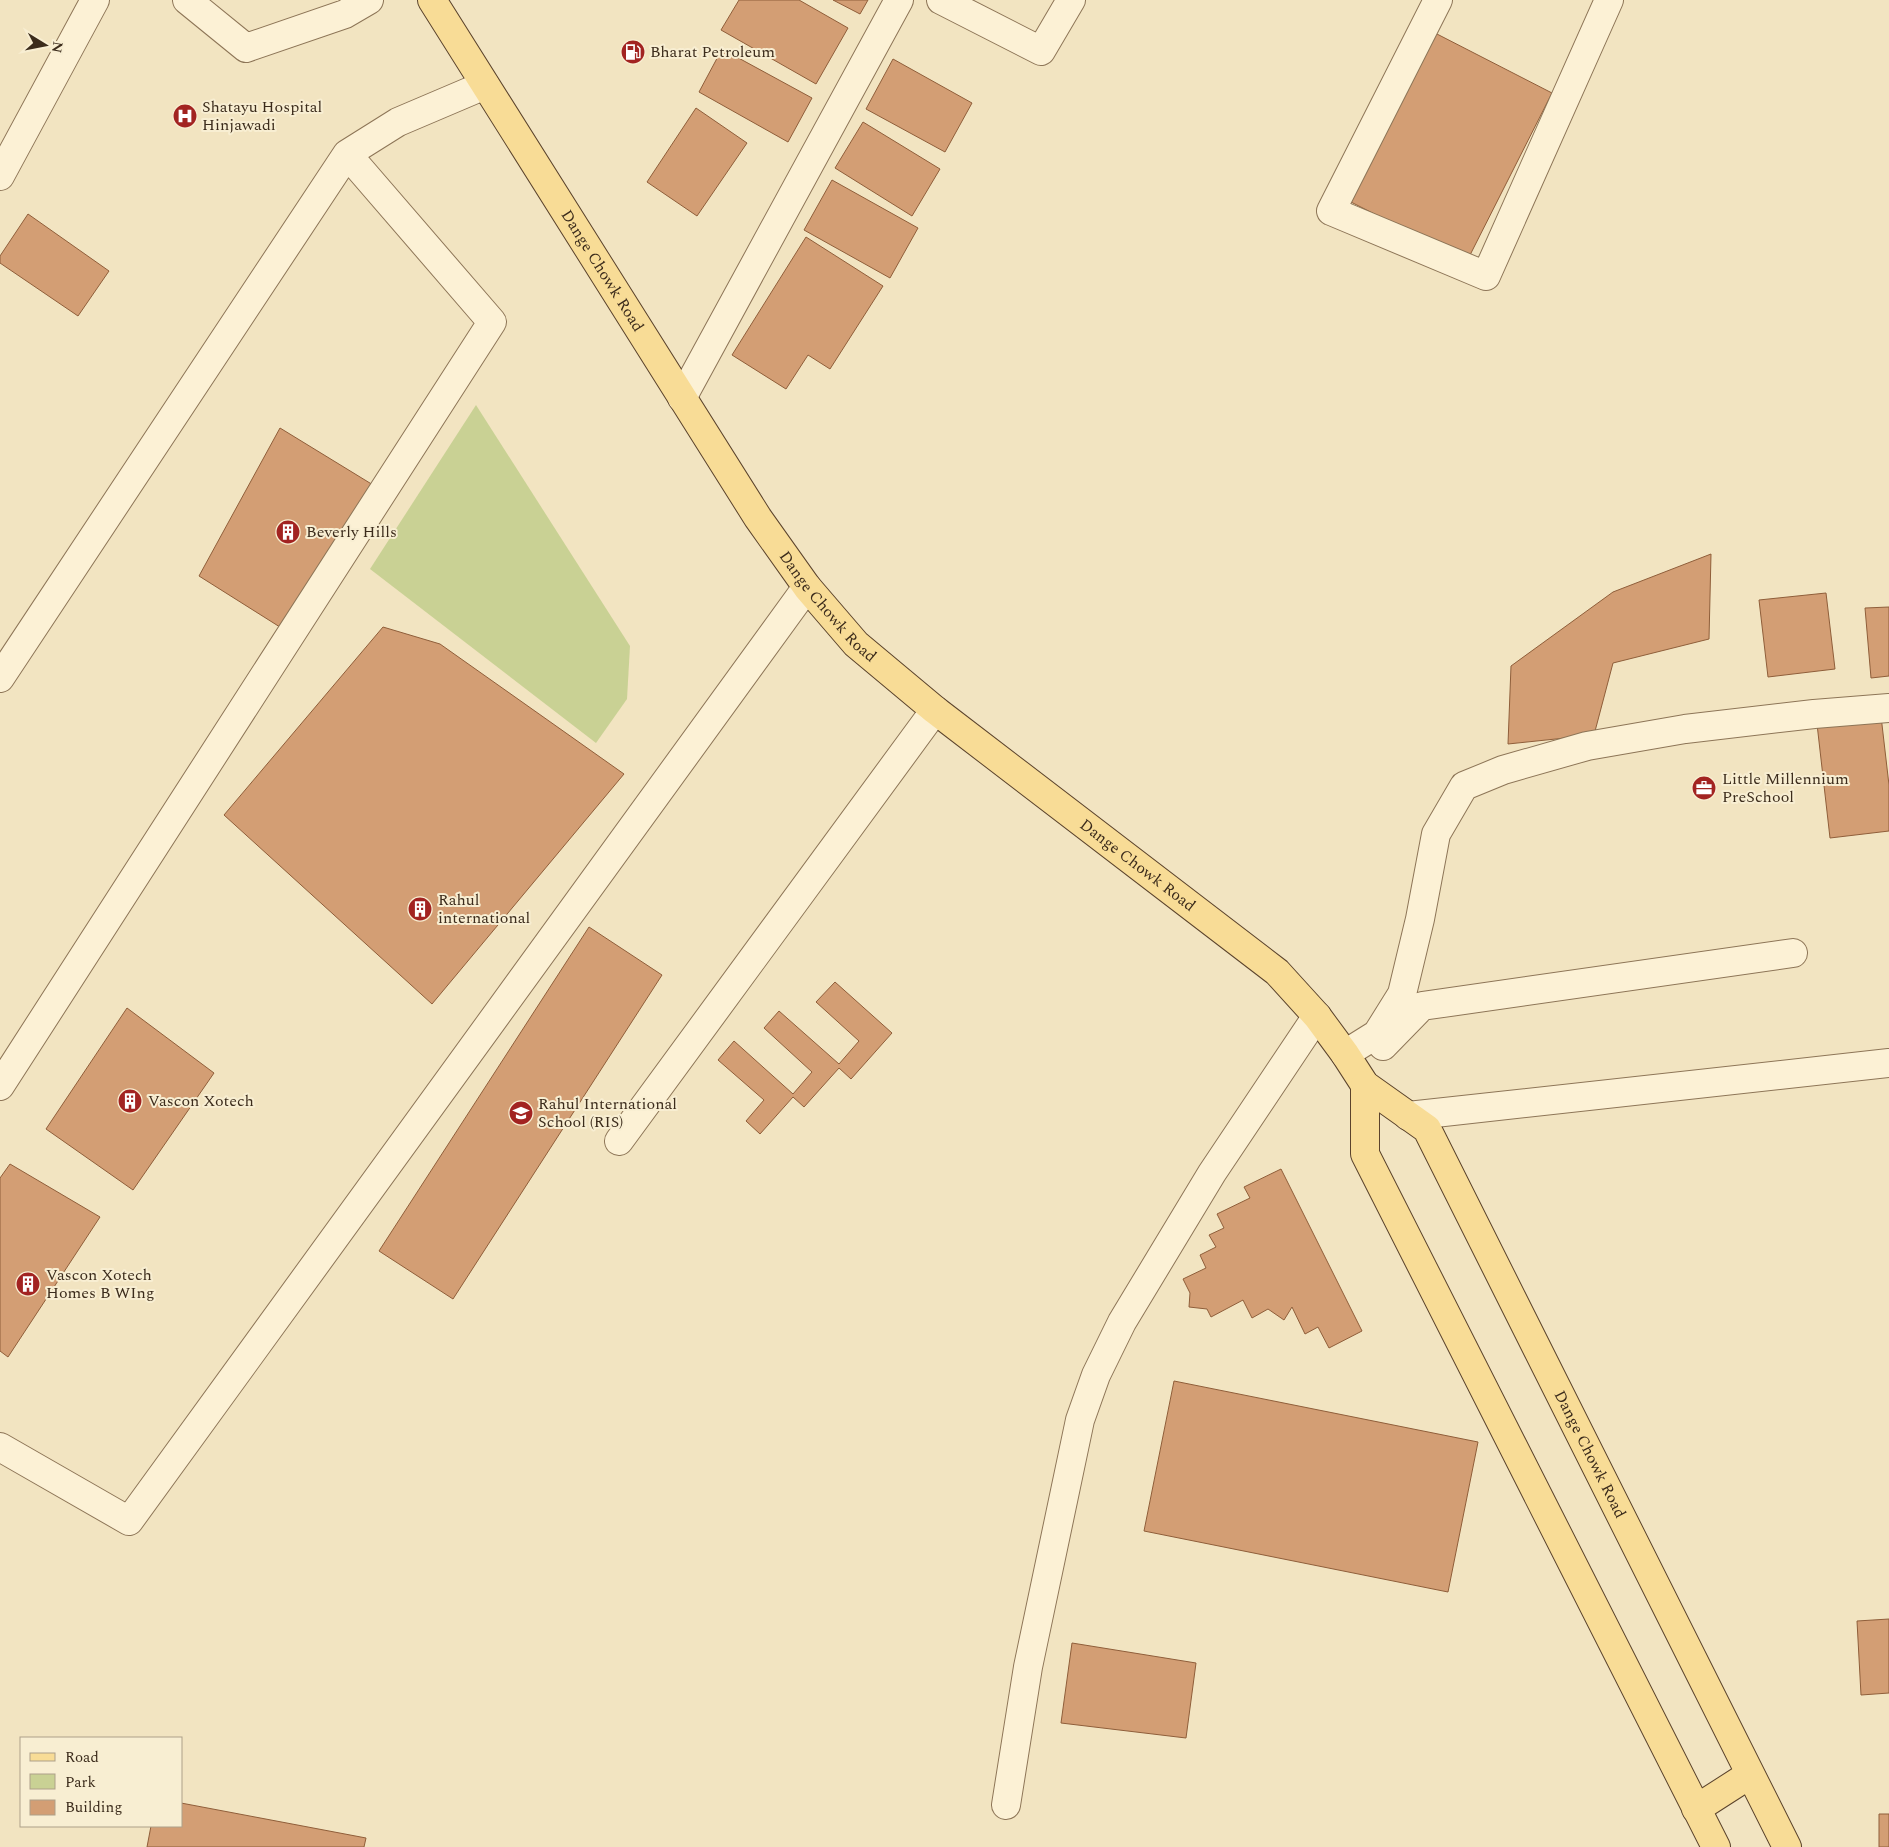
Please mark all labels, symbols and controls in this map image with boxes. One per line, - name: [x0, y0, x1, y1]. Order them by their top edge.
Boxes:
- north arrow: [20, 20, 70, 70]
- fuel station icon: Bharat Petroleum: [620, 39, 646, 65]
- text: N: [46, 40, 69, 55]
- place label: Bharat Petroleum: [650, 40, 775, 64]
- place label: Shatayu Hospital Hinjawadi: [202, 95, 322, 137]
- hospital icon: Shatayu Hospital Hinjawadi: [172, 103, 198, 129]
- street label: Dange Chowk Road: [555, 205, 650, 337]
- building icon: Beverly Hills: [275, 519, 301, 545]
- place label: Beverly Hills: [306, 520, 397, 544]
- street label: Dange Chowk Road: [773, 546, 882, 668]
- place label: Little Millennium PreSchool: [1722, 767, 1849, 809]
- office icon: Little Millennium PreSchool: [1691, 775, 1717, 801]
- street label: Dange Chowk Road: [1075, 813, 1201, 917]
- place label: Rahul international: [438, 888, 530, 930]
- building icon: Rahul international: [407, 896, 433, 922]
- building icon: Vascon Xotech: [117, 1088, 143, 1114]
- place label: Vascon Xotech: [148, 1089, 254, 1113]
- place label: Rahul International School (RIS): [538, 1092, 677, 1134]
- school or university icon: Rahul International School (RIS): [508, 1100, 534, 1126]
- place label: Vascon Xotech Homes B WIng: [46, 1263, 154, 1305]
- building icon: Vascon Xotech Homes B WIng: [15, 1271, 41, 1297]
- street label: Dange Chowk Road: [1548, 1386, 1632, 1522]
- legend: [20, 1737, 182, 1827]
- text: Road: [65, 1746, 99, 1769]
- text: Park: [65, 1771, 96, 1794]
- text: Building: [65, 1796, 122, 1819]

